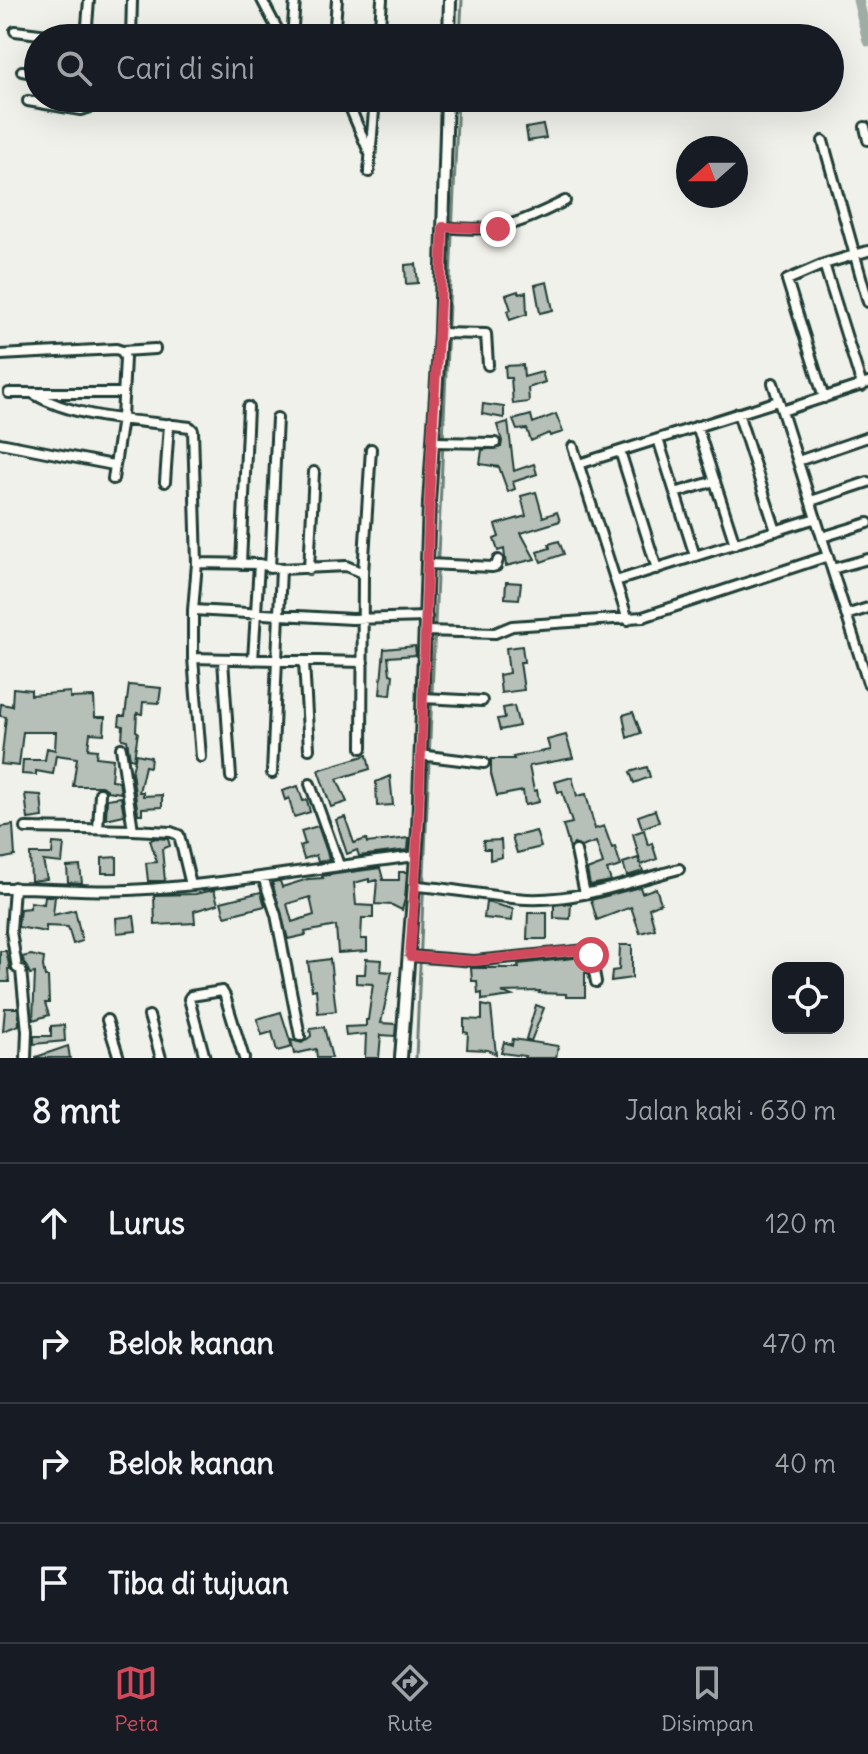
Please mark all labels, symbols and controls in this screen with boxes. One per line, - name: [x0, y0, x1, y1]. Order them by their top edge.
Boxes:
- search box: [24, 24, 844, 112]
- icon: search: [52, 46, 96, 90]
- text: Cari di sini: [116, 49, 255, 87]
- north arrow: [676, 136, 748, 208]
- route end: [480, 211, 516, 247]
- route start: [573, 937, 609, 973]
- map controls: [772, 962, 844, 1034]
- button: locate: [772, 962, 844, 1034]
- text: 8 mnt: [32, 1089, 120, 1132]
- text: Jalan kaki · 630 m: [625, 1094, 836, 1127]
- icon: ahead: [32, 1201, 76, 1245]
- text: Lurus: [108, 1204, 185, 1242]
- text: 120 m: [765, 1207, 836, 1240]
- icon: right: [32, 1321, 76, 1365]
- text: Belok kanan: [108, 1324, 274, 1362]
- text: 470 m: [762, 1327, 836, 1360]
- icon: right: [32, 1441, 76, 1485]
- text: Belok kanan: [108, 1444, 274, 1482]
- text: 40 m: [775, 1447, 836, 1480]
- icon: arrive: [32, 1561, 76, 1605]
- text: Tiba di tujuan: [108, 1564, 289, 1602]
- tab: Peta: [114, 1661, 158, 1737]
- tab: Rute: [387, 1661, 433, 1737]
- tab: Disimpan: [661, 1661, 754, 1737]

